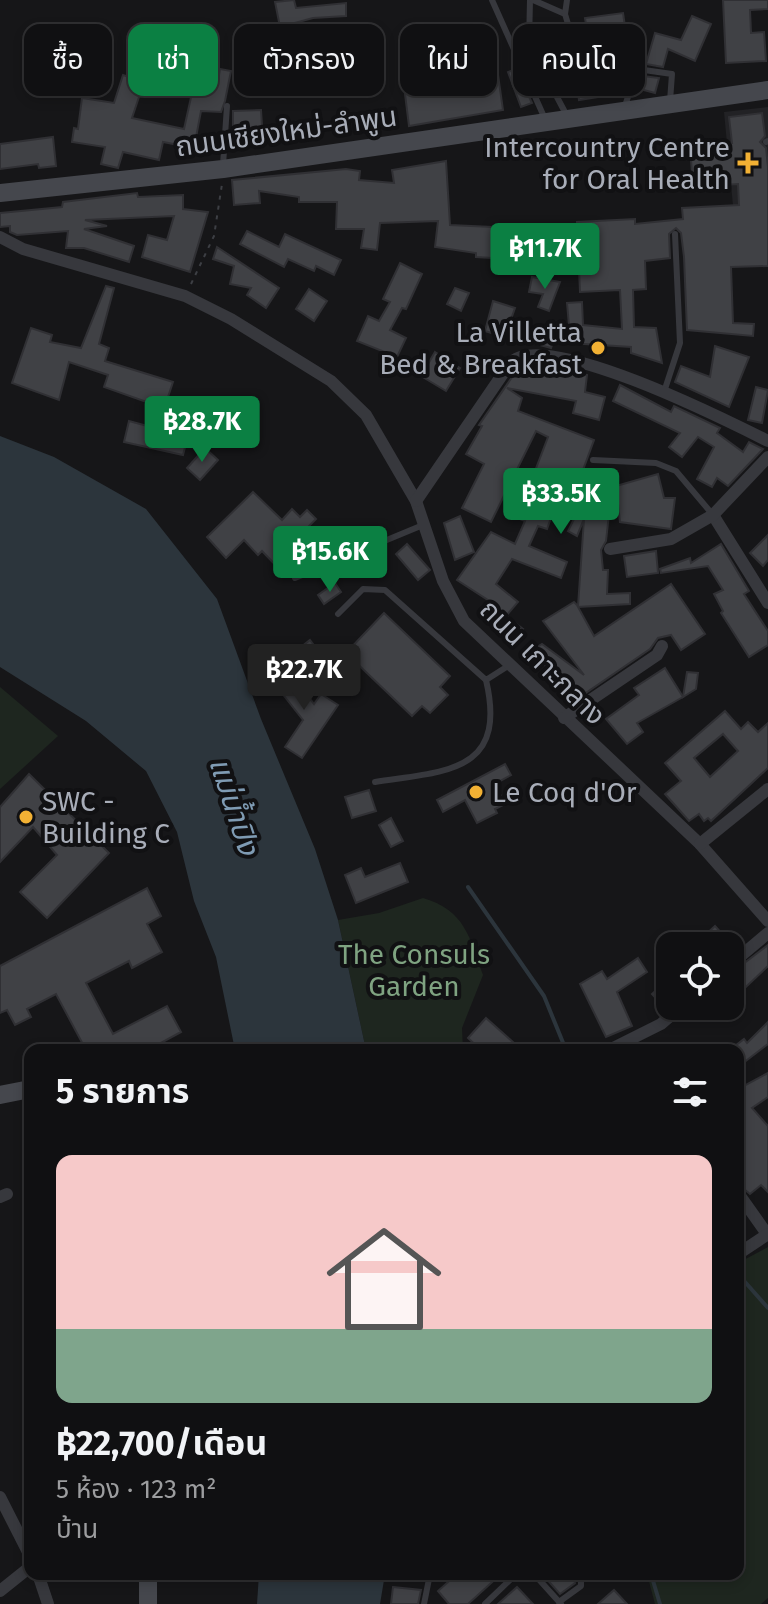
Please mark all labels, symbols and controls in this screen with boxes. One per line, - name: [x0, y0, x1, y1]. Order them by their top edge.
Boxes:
- chip: ซื้อ: [24, 24, 112, 96]
- chip: เช่า: [128, 24, 218, 96]
- chip: ตัวกรอง: [234, 24, 384, 96]
- chip: ใหม่: [400, 24, 497, 96]
- chip: คอนโด: [513, 24, 645, 96]
- street label: ถนนเชียงใหม่-ลำพูน: [173, 100, 399, 164]
- place label: Intercountry Centre for Oral Health: [484, 131, 730, 196]
- marker: Intercountry Centre for Oral Health: [737, 152, 759, 174]
- pin: ฿11.7K: [480, 223, 610, 291]
- text: ฿11.7K: [508, 233, 582, 264]
- place label: La Villetta Bed & Breakfast: [379, 316, 583, 381]
- marker: La Villetta Bed & Breakfast: [589, 339, 607, 357]
- pin: ฿28.7K: [137, 396, 267, 464]
- text: ฿28.7K: [163, 406, 241, 437]
- pin: ฿33.5K: [496, 468, 626, 536]
- text: ฿33.5K: [521, 478, 601, 509]
- pin: ฿15.6K: [265, 526, 395, 594]
- text: ฿15.6K: [291, 536, 369, 567]
- street label: ถนน เกาะกลาง: [473, 593, 612, 732]
- pin: ฿22.7K: [239, 644, 369, 712]
- text: ฿22.7K: [266, 654, 343, 685]
- water label: แม่น้ำปิง: [201, 752, 270, 861]
- place label: Le Coq d'Or: [492, 776, 637, 809]
- marker: Le Coq d'Or: [467, 783, 485, 801]
- place label: SWC - Building C: [42, 785, 170, 850]
- marker: SWC - Building C: [17, 808, 35, 826]
- map controls: [656, 932, 744, 1020]
- button: locate: [656, 932, 744, 1020]
- park label: The Consuls Garden: [338, 938, 490, 1003]
- icon: filters: [668, 1070, 712, 1114]
- text: 5 รายการ: [56, 1071, 189, 1112]
- icon: home: [312, 1207, 456, 1351]
- text: ฿22,700/เดือน: [56, 1423, 267, 1464]
- text: 5 ห้อง · 123 m²: [56, 1474, 217, 1505]
- text: บ้าน: [56, 1514, 98, 1545]

